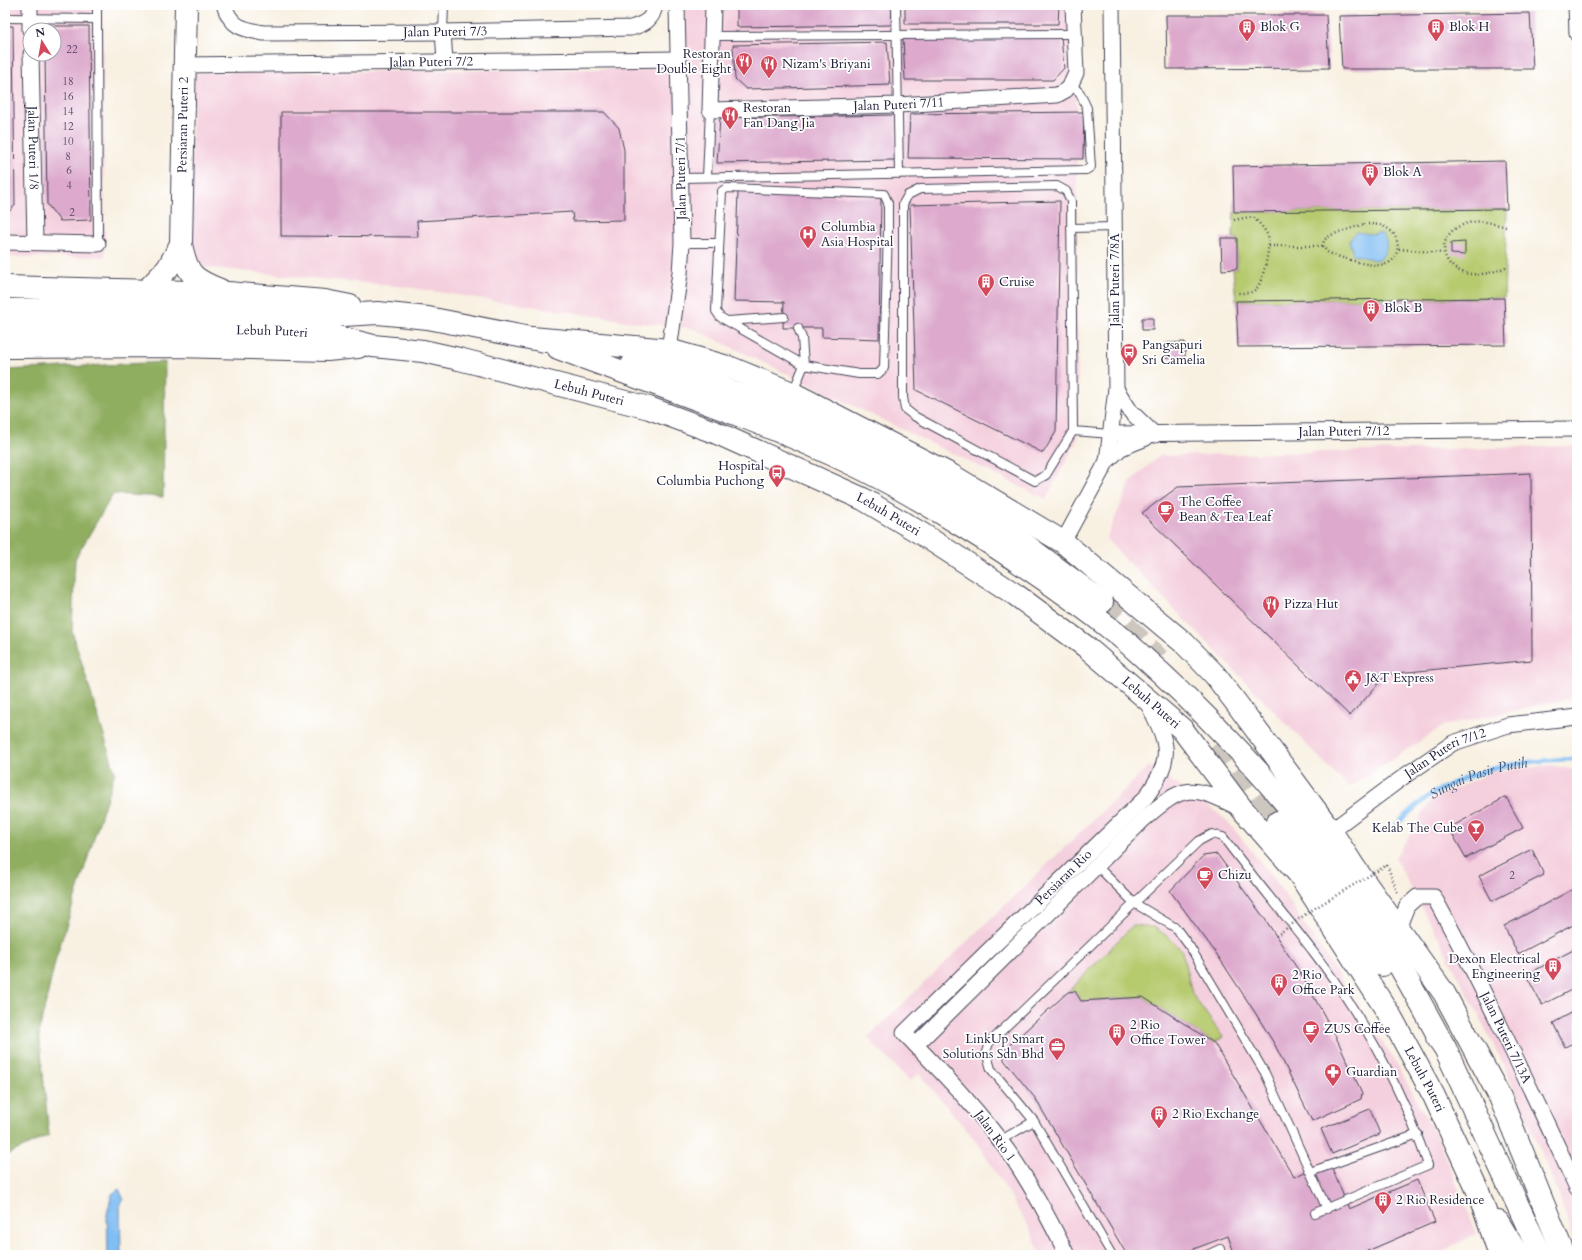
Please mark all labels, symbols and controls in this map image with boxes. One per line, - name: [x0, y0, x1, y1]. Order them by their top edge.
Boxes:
- building icon: Blok G: [1237, 17, 1257, 42]
- building icon: Blok H: [1426, 17, 1446, 42]
- place label: Blok G: [1260, 18, 1300, 36]
- place label: Blok H: [1449, 18, 1490, 36]
- north arrow: [22, 22, 62, 62]
- street label: Jalan Puteri 7/3: [401, 22, 488, 41]
- text: N: [34, 24, 47, 41]
- house number: 22: [66, 42, 78, 57]
- place label: Restoran Double Eight: [656, 45, 732, 78]
- restaurant icon: Restoran Double Eight: [734, 51, 754, 76]
- street label: Jalan Puteri 7/2: [387, 52, 474, 72]
- restaurant icon: Nizam's Briyani: [759, 54, 779, 79]
- place label: Nizam's Briyani: [782, 55, 871, 73]
- house number: 18: [62, 74, 74, 89]
- street label: Persiaran Puteri 2: [173, 76, 193, 173]
- house number: 16: [62, 89, 74, 104]
- street label: Jalan Puteri 7/11: [851, 93, 945, 115]
- place label: Restoran Fan Dang Jia: [743, 99, 815, 132]
- street label: Jalan Puteri 1/8: [23, 104, 43, 190]
- house number: 14: [62, 104, 74, 119]
- restaurant icon: Restoran Fan Dang Jia: [720, 105, 740, 130]
- house number: 12: [62, 119, 74, 134]
- house number: 10: [62, 134, 74, 149]
- street label: Jalan Puteri 7/1: [671, 136, 691, 222]
- house number: 8: [65, 149, 71, 164]
- building icon: Blok A: [1360, 162, 1380, 187]
- house number: 6: [66, 163, 72, 178]
- place label: Blok A: [1383, 163, 1423, 181]
- house number: 4: [66, 178, 72, 193]
- house number: 2: [69, 205, 75, 220]
- place label: Columbia Asia Hospital: [821, 218, 894, 251]
- hospital icon: Columbia Asia Hospital: [798, 224, 818, 249]
- street label: Jalan Puteri 7/8A: [1106, 233, 1124, 329]
- building icon: Cruise: [976, 272, 996, 297]
- place label: Cruise: [999, 273, 1035, 291]
- building icon: Blok B: [1361, 298, 1381, 323]
- place label: Blok B: [1384, 299, 1423, 317]
- street label: Lebuh Puteri: [236, 321, 309, 342]
- place label: Pangsapuri Sri Camelia: [1142, 336, 1206, 369]
- bus stop icon: Pangsapuri Sri Camelia: [1119, 342, 1139, 367]
- street label: Lebuh Puteri: [552, 375, 626, 410]
- street label: Jalan Puteri 7/12: [1296, 422, 1390, 441]
- place label: Hospital Columbia Puchong: [656, 457, 765, 490]
- bus stop icon: Hospital Columbia Puchong: [767, 463, 787, 488]
- street label: Lebuh Puteri: [853, 488, 924, 540]
- place label: The Coffee Bean & Tea Leaf: [1179, 493, 1273, 526]
- cafe icon: The Coffee Bean & Tea Leaf: [1156, 499, 1176, 524]
- restaurant icon: Pizza Hut: [1261, 594, 1281, 619]
- place label: Pizza Hut: [1284, 595, 1338, 613]
- public building icon: J&T Express: [1343, 668, 1363, 693]
- place label: J&T Express: [1364, 669, 1434, 687]
- street label: Lebuh Puteri: [1118, 672, 1184, 733]
- street label: Jalan Puteri 7/12: [1399, 724, 1488, 784]
- water label: Sungai Pasir Putih: [1425, 753, 1529, 803]
- bar icon: Kelab The Cube: [1466, 818, 1486, 843]
- place label: Kelab The Cube: [1372, 819, 1463, 837]
- street label: Persiaran Rio: [1031, 845, 1096, 909]
- cafe icon: Chizu: [1195, 865, 1215, 890]
- place label: Chizu: [1218, 866, 1252, 884]
- house number: 2: [1509, 868, 1515, 883]
- place label: Dexon Electrical Engineering: [1449, 950, 1541, 983]
- building icon: Dexon Electrical Engineering: [1543, 956, 1563, 981]
- place label: 2 Rio Office Park: [1292, 966, 1355, 999]
- building icon: 2 Rio Office Park: [1269, 972, 1289, 997]
- street label: Jalan Puteri 7/13A: [1475, 987, 1536, 1087]
- place label: 2 Rio Office Tower: [1130, 1016, 1206, 1049]
- cafe icon: ZUS Coffee: [1301, 1019, 1321, 1044]
- place label: ZUS Coffee: [1324, 1020, 1391, 1038]
- building icon: 2 Rio Office Tower: [1107, 1022, 1127, 1047]
- place label: LinkUp Smart Solutions Sdn Bhd: [943, 1030, 1044, 1063]
- office icon: LinkUp Smart Solutions Sdn Bhd: [1047, 1036, 1067, 1061]
- street label: Lebuh Puteri: [1400, 1043, 1449, 1115]
- pharmacy icon: Guardian: [1323, 1062, 1343, 1087]
- place label: Guardian: [1346, 1063, 1398, 1081]
- building icon: 2 Rio Exchange: [1149, 1104, 1169, 1129]
- street label: Jalan Rio 1: [969, 1105, 1020, 1165]
- place label: 2 Rio Exchange: [1172, 1105, 1259, 1123]
- building icon: 2 Rio Residence: [1373, 1190, 1393, 1215]
- place label: 2 Rio Residence: [1396, 1191, 1484, 1209]

